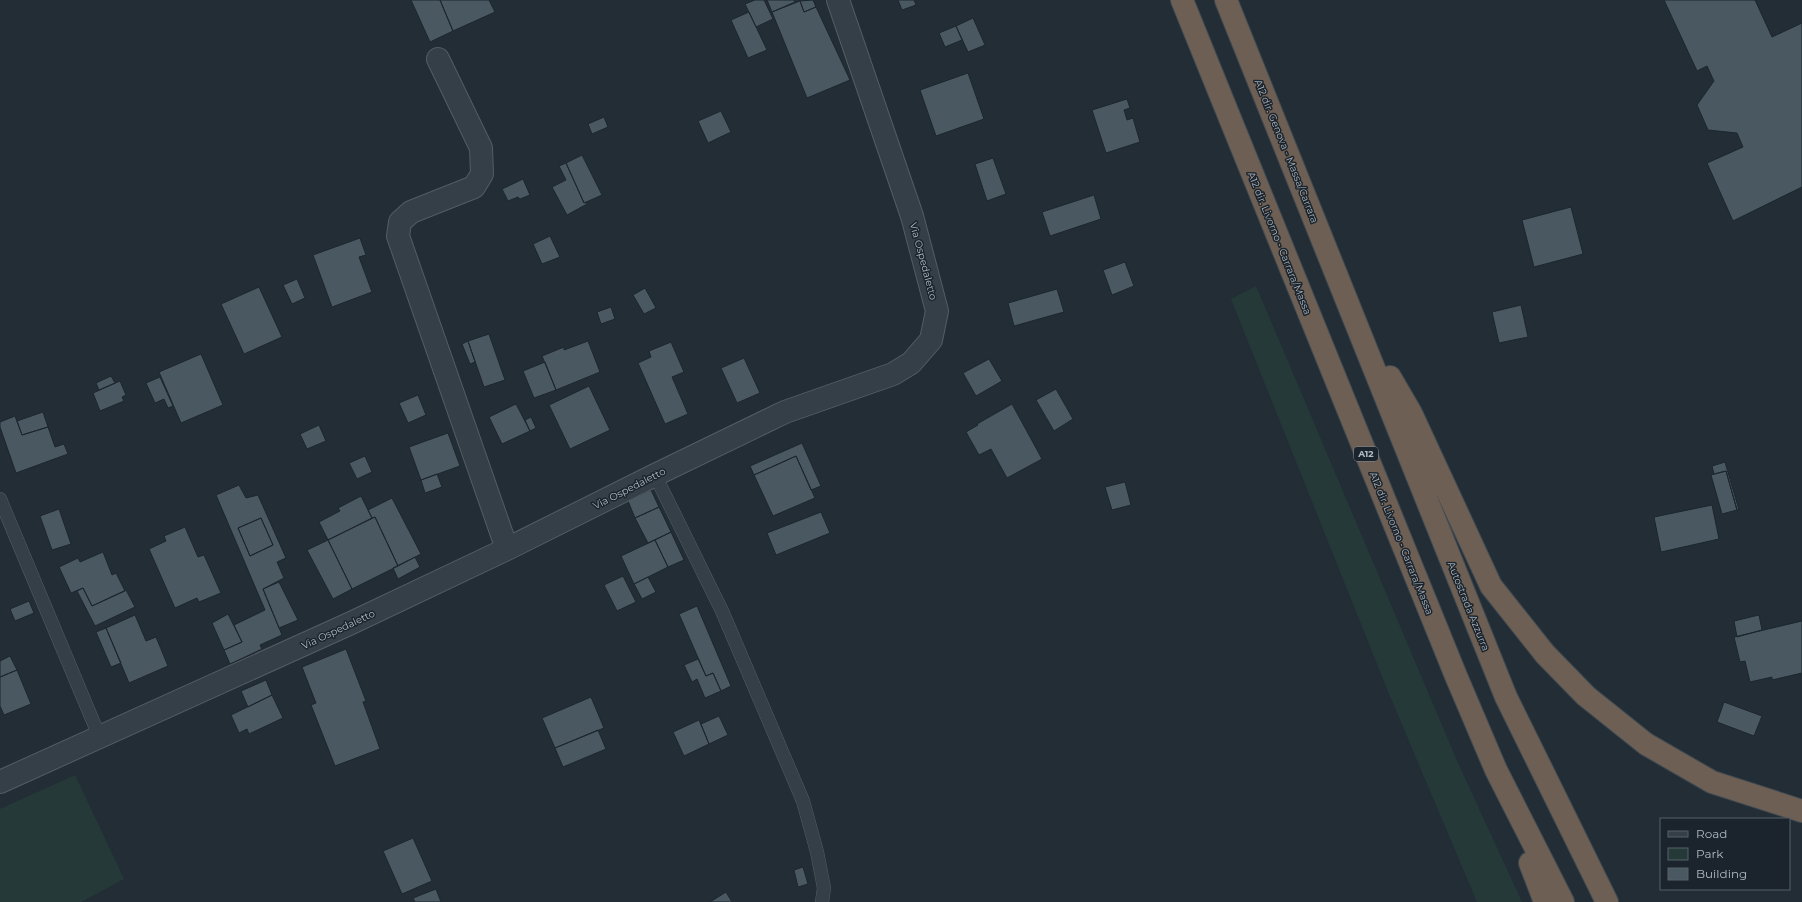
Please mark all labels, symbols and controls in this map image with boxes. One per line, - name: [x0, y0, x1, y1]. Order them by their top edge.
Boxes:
- street label: A12 dir. Genova - Massa/Carrara: [1252, 77, 1321, 225]
- street label: A12 dir. Livorno - Carrara/Massa: [1245, 170, 1314, 317]
- street label: Via Ospedaletto: [907, 221, 940, 301]
- road number: A12: [1354, 447, 1378, 461]
- street label: Via Ospedaletto: [591, 465, 668, 512]
- street label: A12 dir. Livorno - Carrara/Massa: [1367, 470, 1436, 617]
- street label: Autostrada Azzurra: [1445, 560, 1492, 653]
- street label: Via Ospedaletto: [299, 607, 377, 652]
- legend: [1660, 818, 1790, 890]
- text: Road: [1696, 826, 1727, 841]
- text: Park: [1696, 846, 1724, 861]
- text: Building: [1696, 866, 1747, 881]

